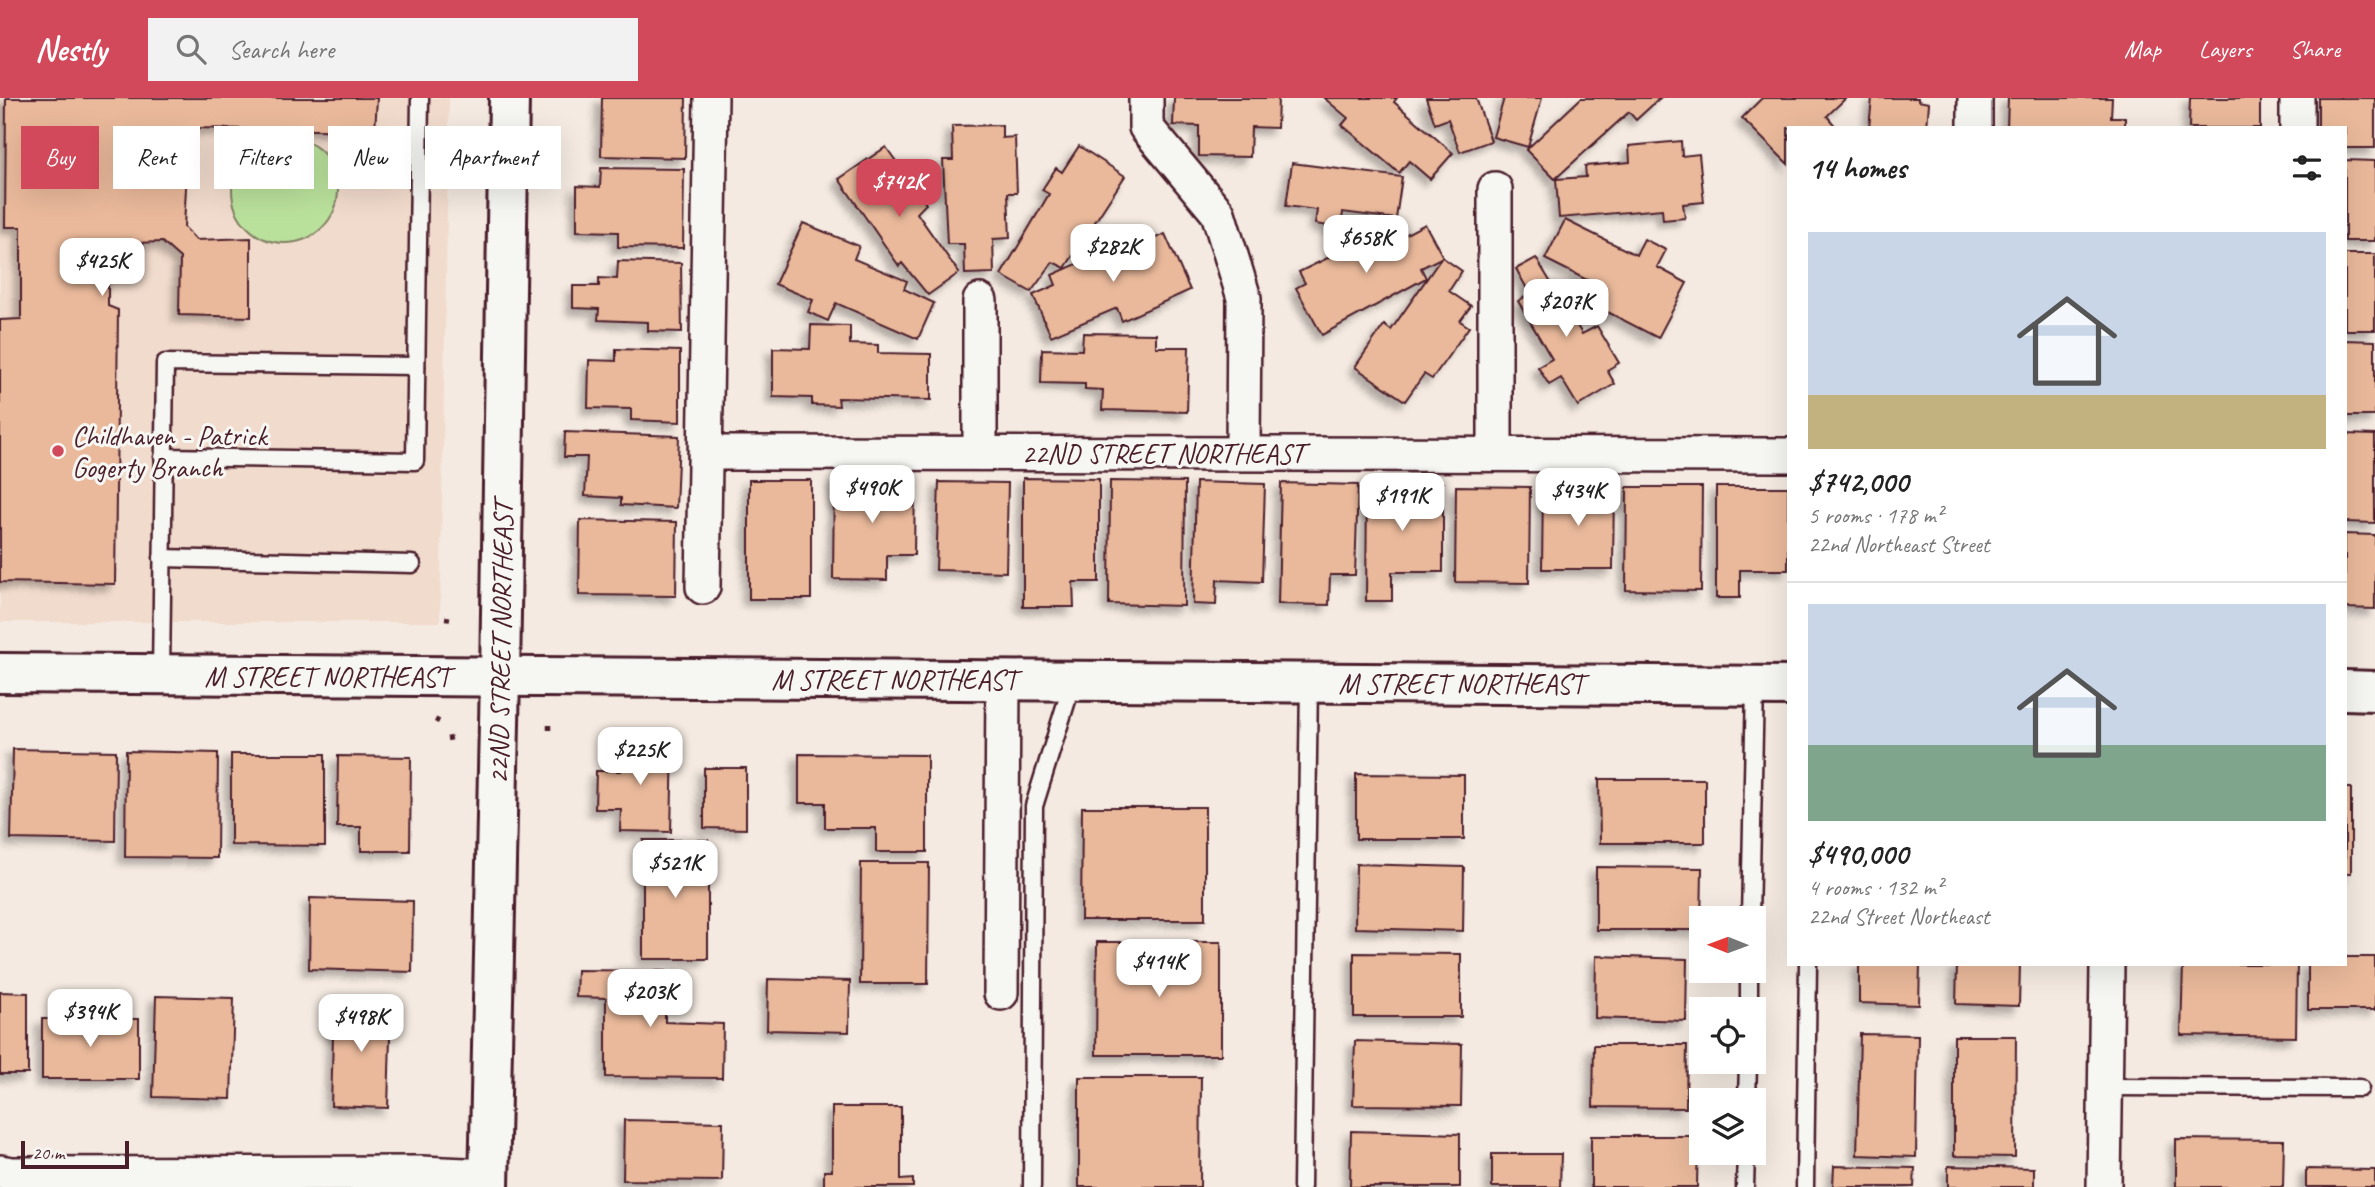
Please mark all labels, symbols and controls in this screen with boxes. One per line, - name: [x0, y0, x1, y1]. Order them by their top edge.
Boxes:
- search box: [148, 18, 638, 81]
- text: Nestly: [35, 28, 106, 70]
- icon: search: [172, 30, 210, 68]
- text: Search here: [228, 33, 334, 66]
- text: Map: [2124, 34, 2161, 64]
- text: Layers: [2199, 34, 2252, 64]
- text: Share: [2290, 34, 2340, 64]
- chip: Buy: [21, 126, 99, 189]
- chip: Rent: [113, 126, 200, 189]
- chip: Filters: [214, 126, 314, 189]
- chip: New: [328, 126, 411, 189]
- chip: Apartment: [425, 126, 561, 189]
- text: 14 homes: [1808, 149, 1906, 187]
- icon: filters: [2288, 149, 2326, 187]
- pin: $742K: [850, 159, 948, 219]
- text: $742K: [873, 167, 926, 196]
- pin: $658K: [1317, 216, 1415, 275]
- text: $658K: [1339, 223, 1393, 252]
- pin: $282K: [1064, 225, 1162, 284]
- text: $282K: [1086, 232, 1140, 261]
- pin: $425K: [53, 238, 151, 298]
- text: $425K: [76, 246, 128, 275]
- icon: home: [2004, 278, 2130, 404]
- pin: $207K: [1517, 280, 1615, 339]
- text: $207K: [1540, 287, 1593, 316]
- place label: Childhaven - Patrick Gogerty Branch: [72, 418, 269, 485]
- street label: 22ND STREET NORTHEAST: [1022, 436, 1311, 471]
- marker: Childhaven - Patrick Gogerty Branch: [50, 443, 66, 459]
- text: $742,000: [1808, 463, 1908, 501]
- pin: $490K: [823, 466, 921, 525]
- pin: $434K: [1529, 468, 1627, 528]
- text: $490K: [846, 473, 898, 502]
- pin: $191K: [1353, 474, 1451, 533]
- text: $434K: [1551, 476, 1605, 505]
- text: $191K: [1376, 481, 1428, 510]
- street label: 22ND STREET NORTHEAST: [481, 494, 521, 785]
- text: 5 rooms · 178 m²: [1808, 501, 1943, 530]
- text: 22nd Northeast Street: [1808, 530, 1989, 559]
- icon: home: [2004, 650, 2130, 776]
- street label: M STREET NORTHEAST: [204, 659, 457, 694]
- street label: M STREET NORTHEAST: [771, 662, 1024, 697]
- street label: M STREET NORTHEAST: [1338, 666, 1591, 701]
- pin: $225K: [591, 728, 689, 787]
- text: $225K: [614, 735, 666, 764]
- text: $490,000: [1808, 835, 1908, 873]
- pin: $521K: [626, 840, 724, 900]
- text: $521K: [649, 848, 701, 877]
- text: 4 rooms · 132 m²: [1808, 873, 1943, 902]
- text: 22nd Street Northeast: [1808, 902, 1989, 931]
- north arrow: [1689, 906, 1766, 984]
- map controls: [1689, 906, 1766, 1165]
- pin: $414K: [1110, 940, 1208, 999]
- text: $414K: [1132, 947, 1186, 976]
- pin: $203K: [601, 970, 699, 1029]
- text: $203K: [623, 977, 677, 1006]
- pin: $394K: [41, 990, 139, 1049]
- pin: $498K: [312, 995, 410, 1054]
- text: $394K: [64, 997, 116, 1026]
- button: locate: [1689, 997, 1766, 1074]
- text: $498K: [335, 1002, 387, 1031]
- button: layers: [1689, 1088, 1766, 1165]
- scale bar: [21, 1138, 130, 1170]
- text: 20 m: [32, 1141, 64, 1165]

